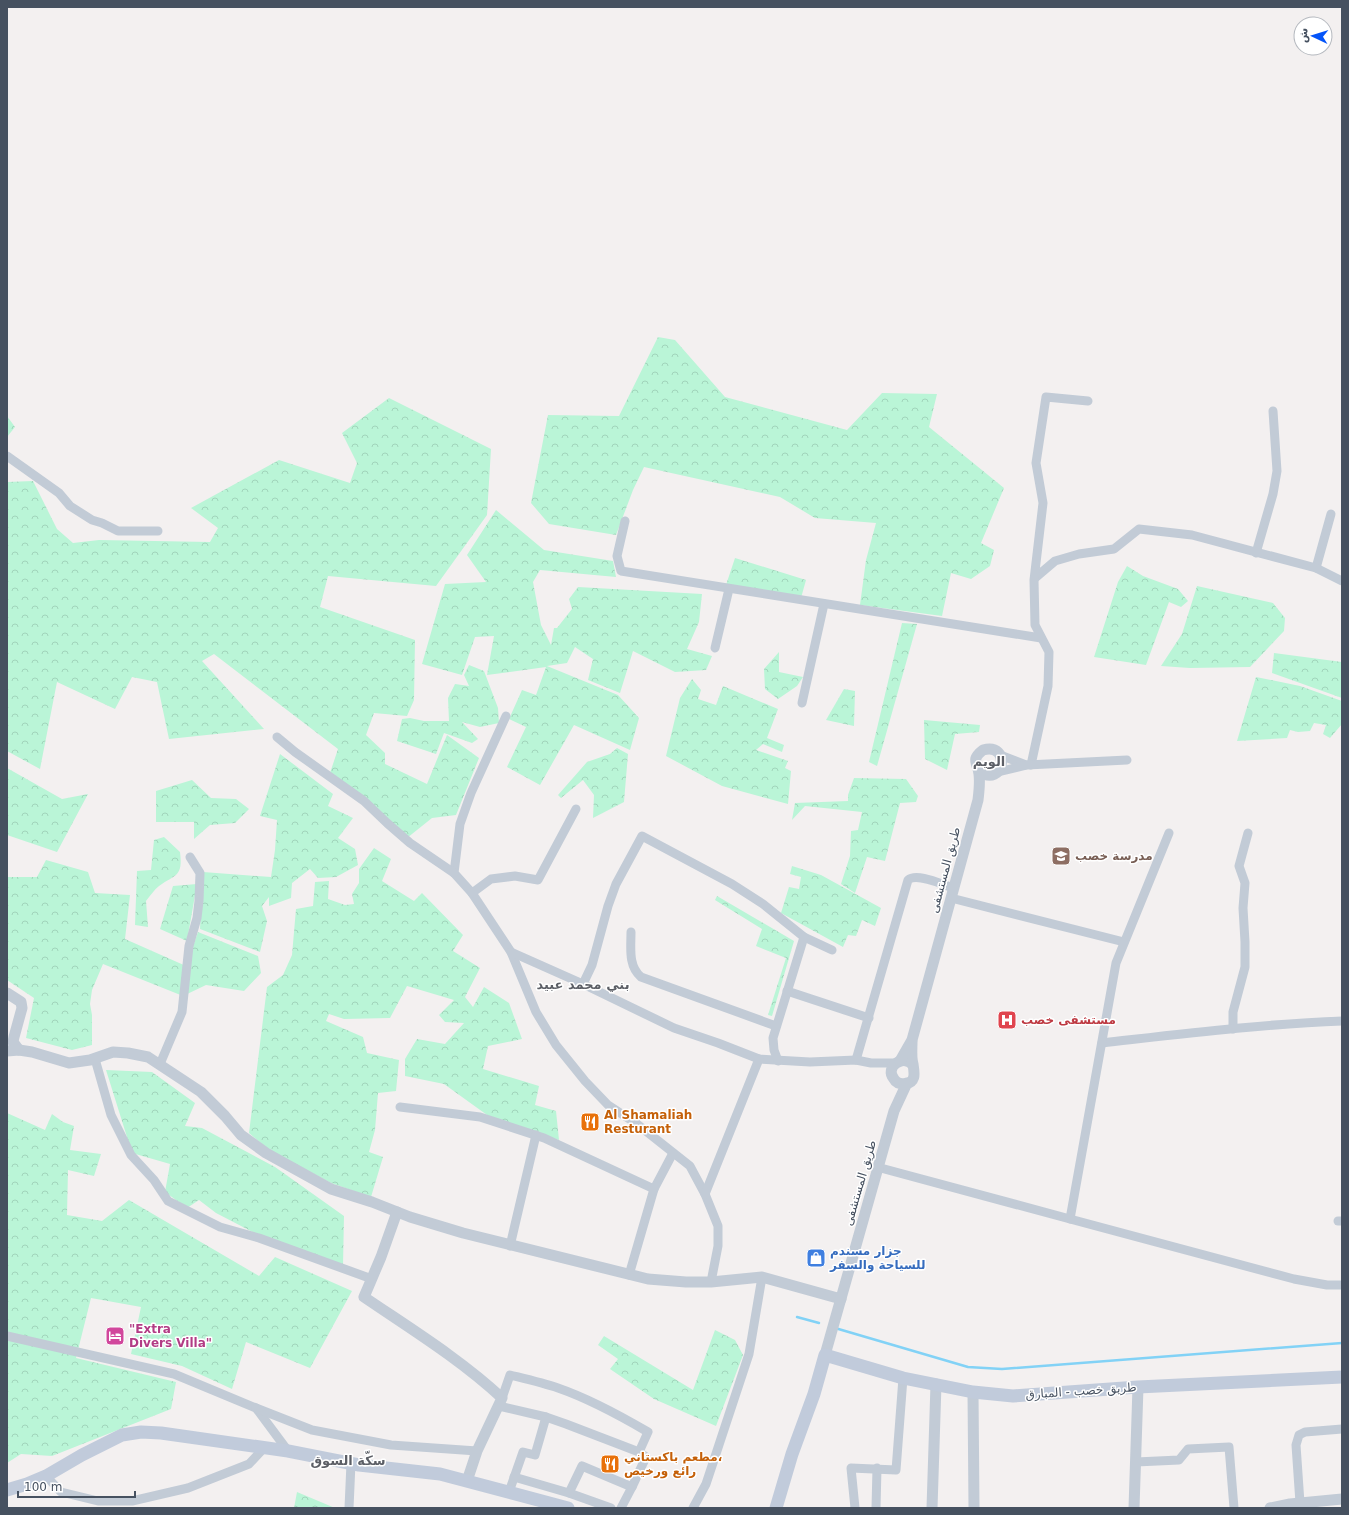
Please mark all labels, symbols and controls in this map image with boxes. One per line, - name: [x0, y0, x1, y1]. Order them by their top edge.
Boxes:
- north arrow: [1293, 16, 1333, 56]
- text: ش: [1297, 27, 1311, 43]
- district label: الويم: [973, 754, 1005, 769]
- street label: طريق المستشفى: [927, 826, 964, 915]
- school or university icon: مدرسة خصب: [1050, 845, 1072, 867]
- place label: مدرسة خصب: [1075, 849, 1153, 863]
- district label: بني محمد عبيد: [536, 977, 630, 992]
- hospital icon: مستشفى خصب: [996, 1009, 1018, 1031]
- place label: مستشفى خصب: [1021, 1013, 1116, 1027]
- place label: Al Shamaliah Resturant: [604, 1108, 692, 1136]
- restaurant icon: Al Shamaliah Resturant: [579, 1111, 601, 1133]
- street label: طريق المستشفى: [841, 1139, 880, 1228]
- place label: جزار مسندم للسياحة والسفر: [829, 1244, 926, 1273]
- shop icon: جزار مسندم للسياحة والسفر: [805, 1247, 827, 1269]
- place label: "Extra Divers Villa": [129, 1322, 212, 1350]
- hotel icon: "Extra Divers Villa": [104, 1325, 126, 1347]
- street label: طريق خصب - المبارق: [1025, 1380, 1137, 1403]
- district label: سكّة السوق: [310, 1450, 386, 1468]
- place label: مطعم باكستاني، رائع ورخيص: [624, 1450, 722, 1479]
- restaurant icon: مطعم باكستاني، رائع ورخيص: [599, 1453, 621, 1475]
- scale bar: [18, 1473, 135, 1499]
- text: 100 m: [24, 1480, 62, 1494]

